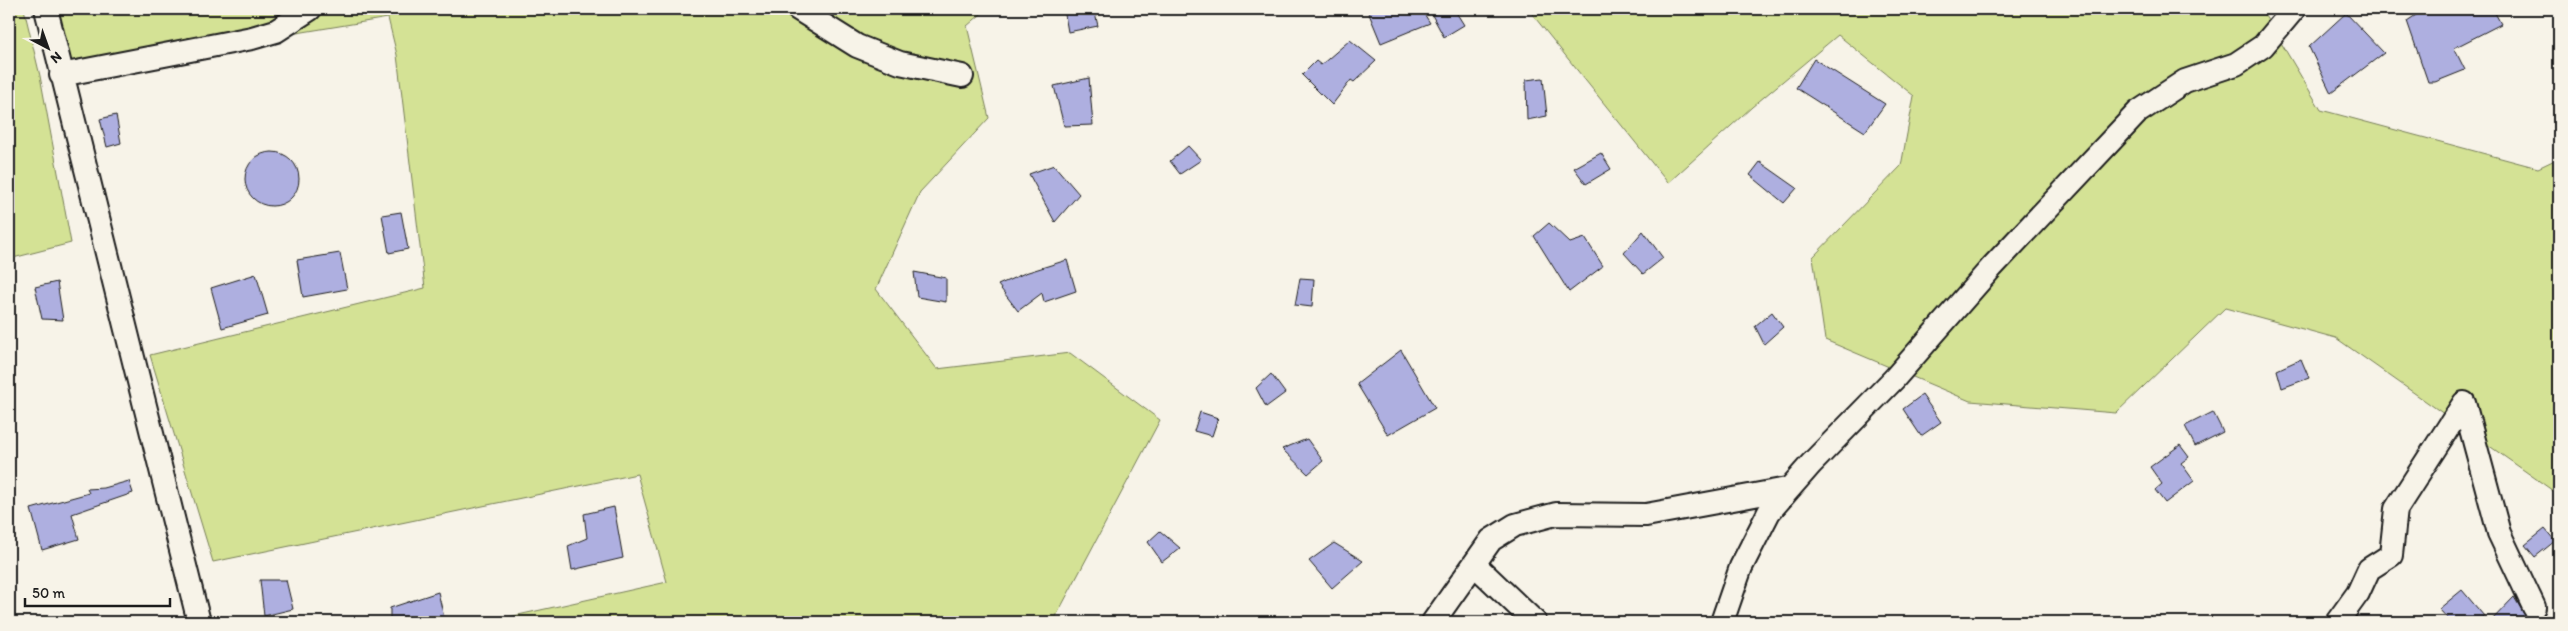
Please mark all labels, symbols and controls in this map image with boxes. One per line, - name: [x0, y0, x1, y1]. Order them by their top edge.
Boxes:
- north arrow: [22, 22, 72, 72]
- text: N: [47, 48, 65, 67]
- scale bar: [25, 576, 170, 608]
- text: 50 m: [32, 584, 65, 602]

